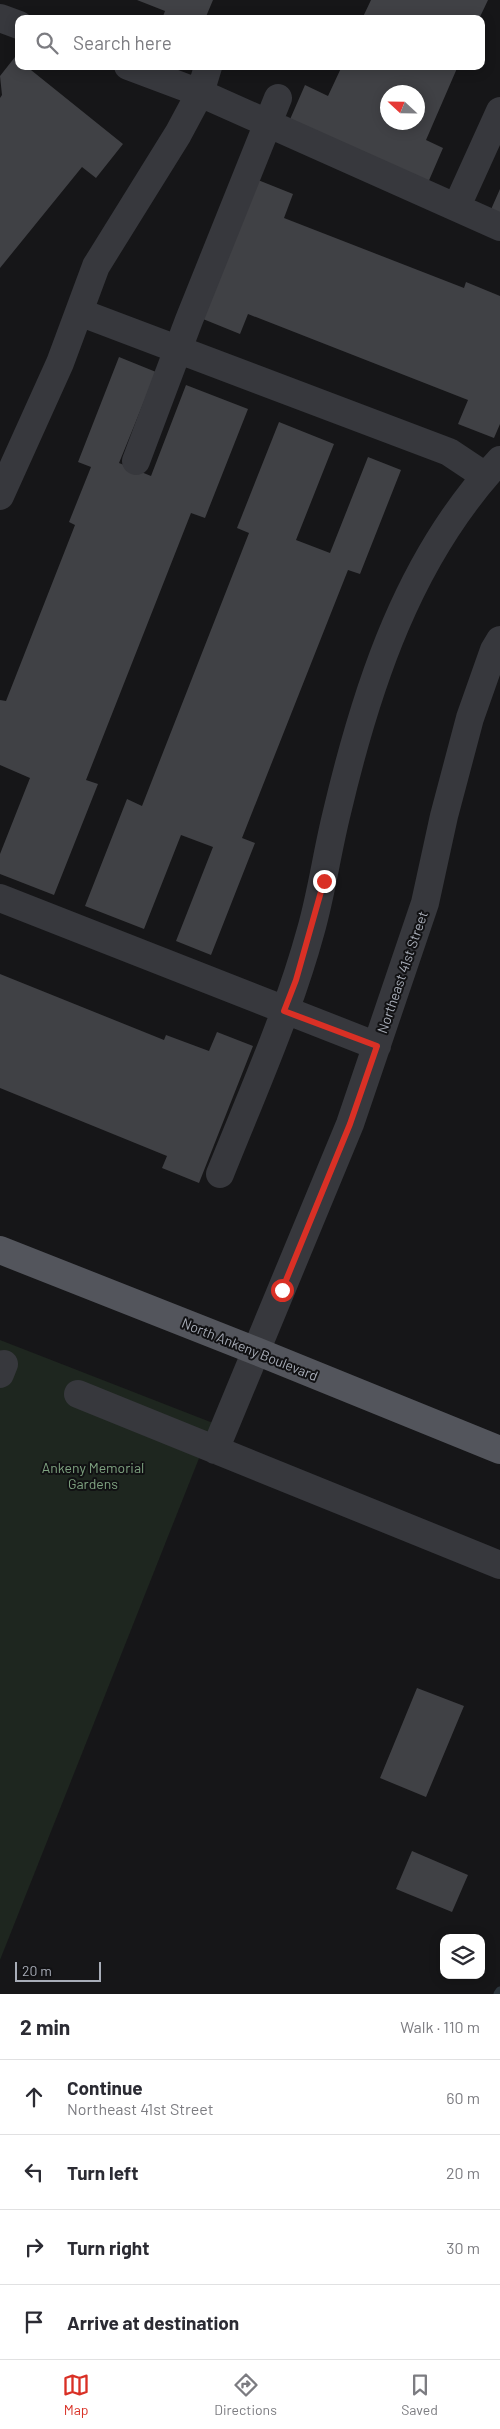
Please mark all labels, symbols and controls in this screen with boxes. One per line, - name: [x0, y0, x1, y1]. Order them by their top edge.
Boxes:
- search box: [15, 15, 485, 70]
- icon: search: [33, 29, 61, 57]
- text: Search here: [73, 31, 172, 54]
- north arrow: [380, 85, 425, 130]
- route end: [313, 870, 336, 893]
- street label: Northeast 41st Street: [373, 909, 431, 1035]
- route start: [271, 1279, 294, 1302]
- street label: North Ankeny Boulevard: [179, 1314, 321, 1384]
- park label: Ankeny Memorial Gardens: [42, 1459, 144, 1492]
- map controls: [440, 1934, 485, 1979]
- button: layers: [440, 1934, 485, 1979]
- scale bar: [15, 1959, 101, 1982]
- text: 20 m: [22, 1962, 52, 1979]
- text: 2 min: [20, 2014, 70, 2039]
- text: Walk · 110 m: [400, 2017, 480, 2036]
- text: Continue: [67, 2076, 143, 2099]
- icon: ahead: [20, 2083, 48, 2111]
- text: 60 m: [446, 2088, 480, 2107]
- text: Northeast 41st Street: [67, 2099, 214, 2118]
- icon: left: [20, 2158, 48, 2186]
- text: Turn left: [67, 2161, 138, 2184]
- text: 20 m: [446, 2163, 480, 2182]
- icon: right: [20, 2233, 48, 2261]
- text: Turn right: [67, 2236, 149, 2259]
- text: 30 m: [446, 2238, 480, 2257]
- icon: arrive: [20, 2308, 48, 2336]
- text: Arrive at destination: [67, 2311, 239, 2334]
- tab: Map: [62, 2371, 90, 2418]
- tab: Directions: [214, 2371, 277, 2418]
- tab: Saved: [401, 2371, 438, 2418]

